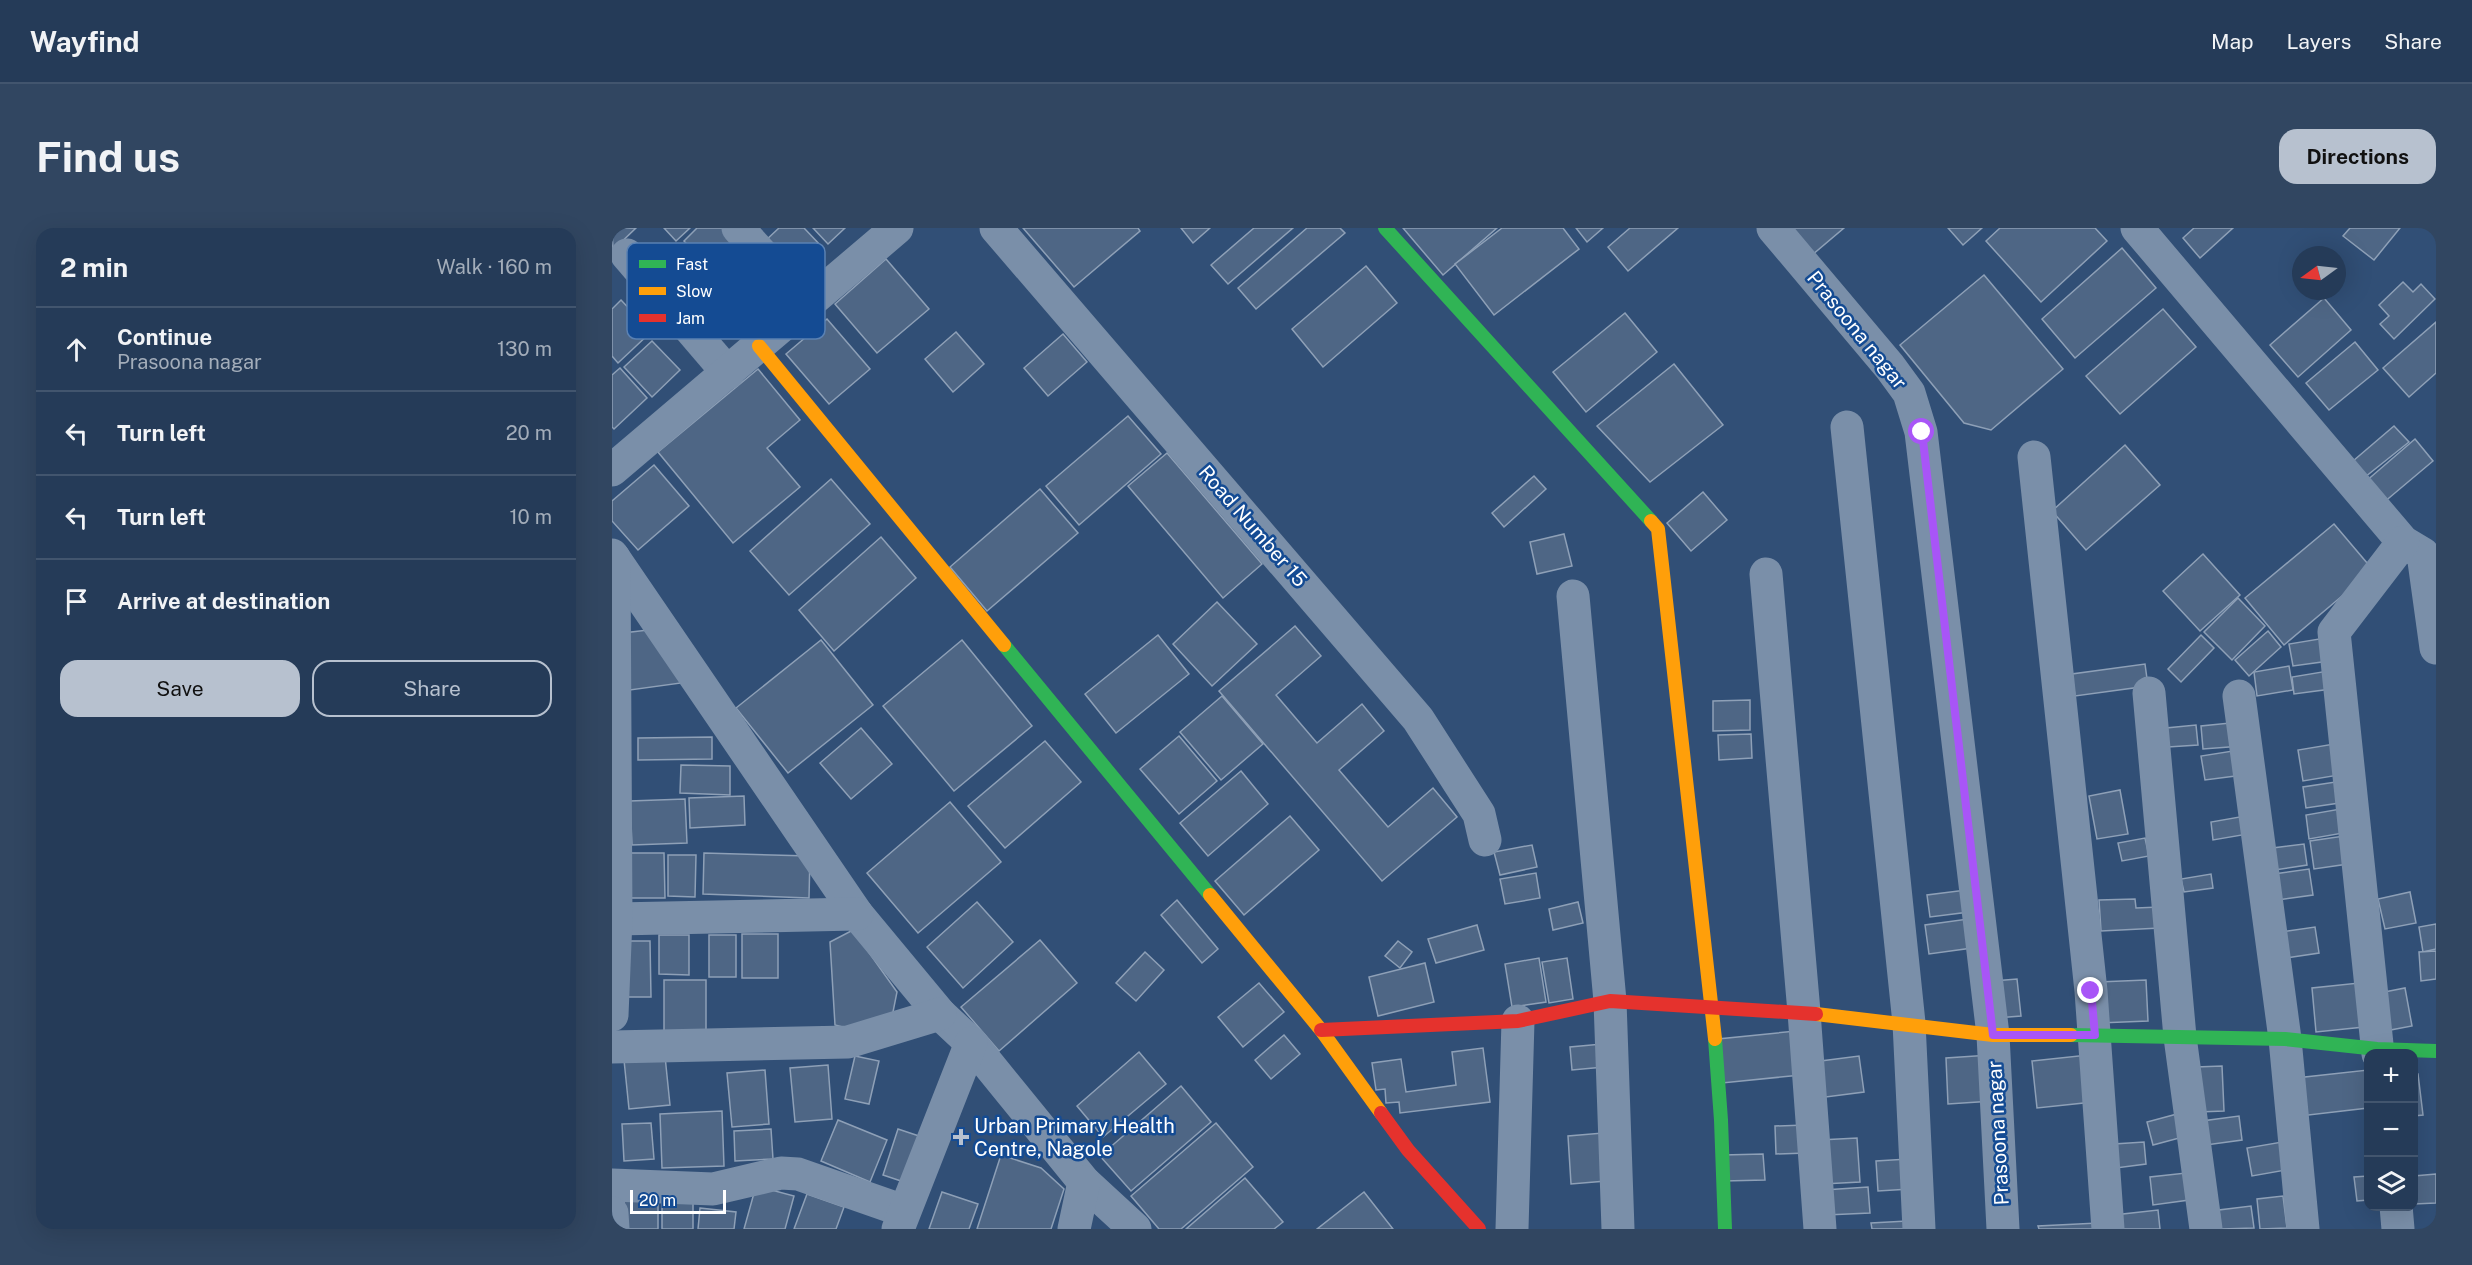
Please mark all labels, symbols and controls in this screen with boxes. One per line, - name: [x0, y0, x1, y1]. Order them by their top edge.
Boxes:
- text: Wayfind: [30, 25, 140, 58]
- text: Map: [2211, 29, 2254, 54]
- text: Layers: [2287, 29, 2351, 54]
- text: Share: [2384, 29, 2442, 54]
- button: Directions: [2279, 129, 2436, 184]
- text: Find us: [36, 132, 180, 181]
- legend: [627, 243, 825, 339]
- north arrow: [2292, 246, 2346, 300]
- text: 2 min: [60, 252, 128, 283]
- text: Walk · 160 m: [437, 255, 552, 279]
- text: Fast: [676, 255, 708, 274]
- street label: Prasoona nagar: [1802, 266, 1912, 394]
- text: Slow: [676, 282, 713, 301]
- text: Jam: [676, 309, 705, 328]
- text: Continue: [117, 324, 212, 350]
- icon: ahead: [60, 333, 93, 366]
- text: 130 m: [497, 337, 552, 361]
- text: Prasoona nagar: [117, 350, 262, 374]
- icon: left: [60, 417, 93, 450]
- route start: [1908, 418, 1934, 444]
- text: Turn left: [117, 420, 206, 446]
- text: 20 m: [506, 421, 552, 445]
- street label: Road Number 15: [1194, 460, 1312, 592]
- icon: left: [60, 501, 93, 534]
- text: Turn left: [117, 504, 206, 530]
- text: 10 m: [509, 505, 552, 529]
- icon: arrive: [60, 585, 93, 618]
- text: Arrive at destination: [117, 588, 330, 614]
- button: Save: [60, 660, 300, 717]
- button: Share: [312, 660, 552, 717]
- route end: [2077, 977, 2103, 1003]
- map controls: [2364, 1049, 2418, 1211]
- button: +: [2364, 1049, 2418, 1103]
- street label: Prasoona nagar: [1982, 1060, 2014, 1206]
- button: −: [2364, 1103, 2418, 1157]
- place label: Urban Primary Health Centre, Nagole: [974, 1114, 1175, 1161]
- marker: Urban Primary Health Centre, Nagole: [952, 1128, 970, 1146]
- button: layers: [2364, 1157, 2418, 1211]
- scale bar: [630, 1187, 726, 1214]
- text: 20 m: [639, 1191, 676, 1210]

